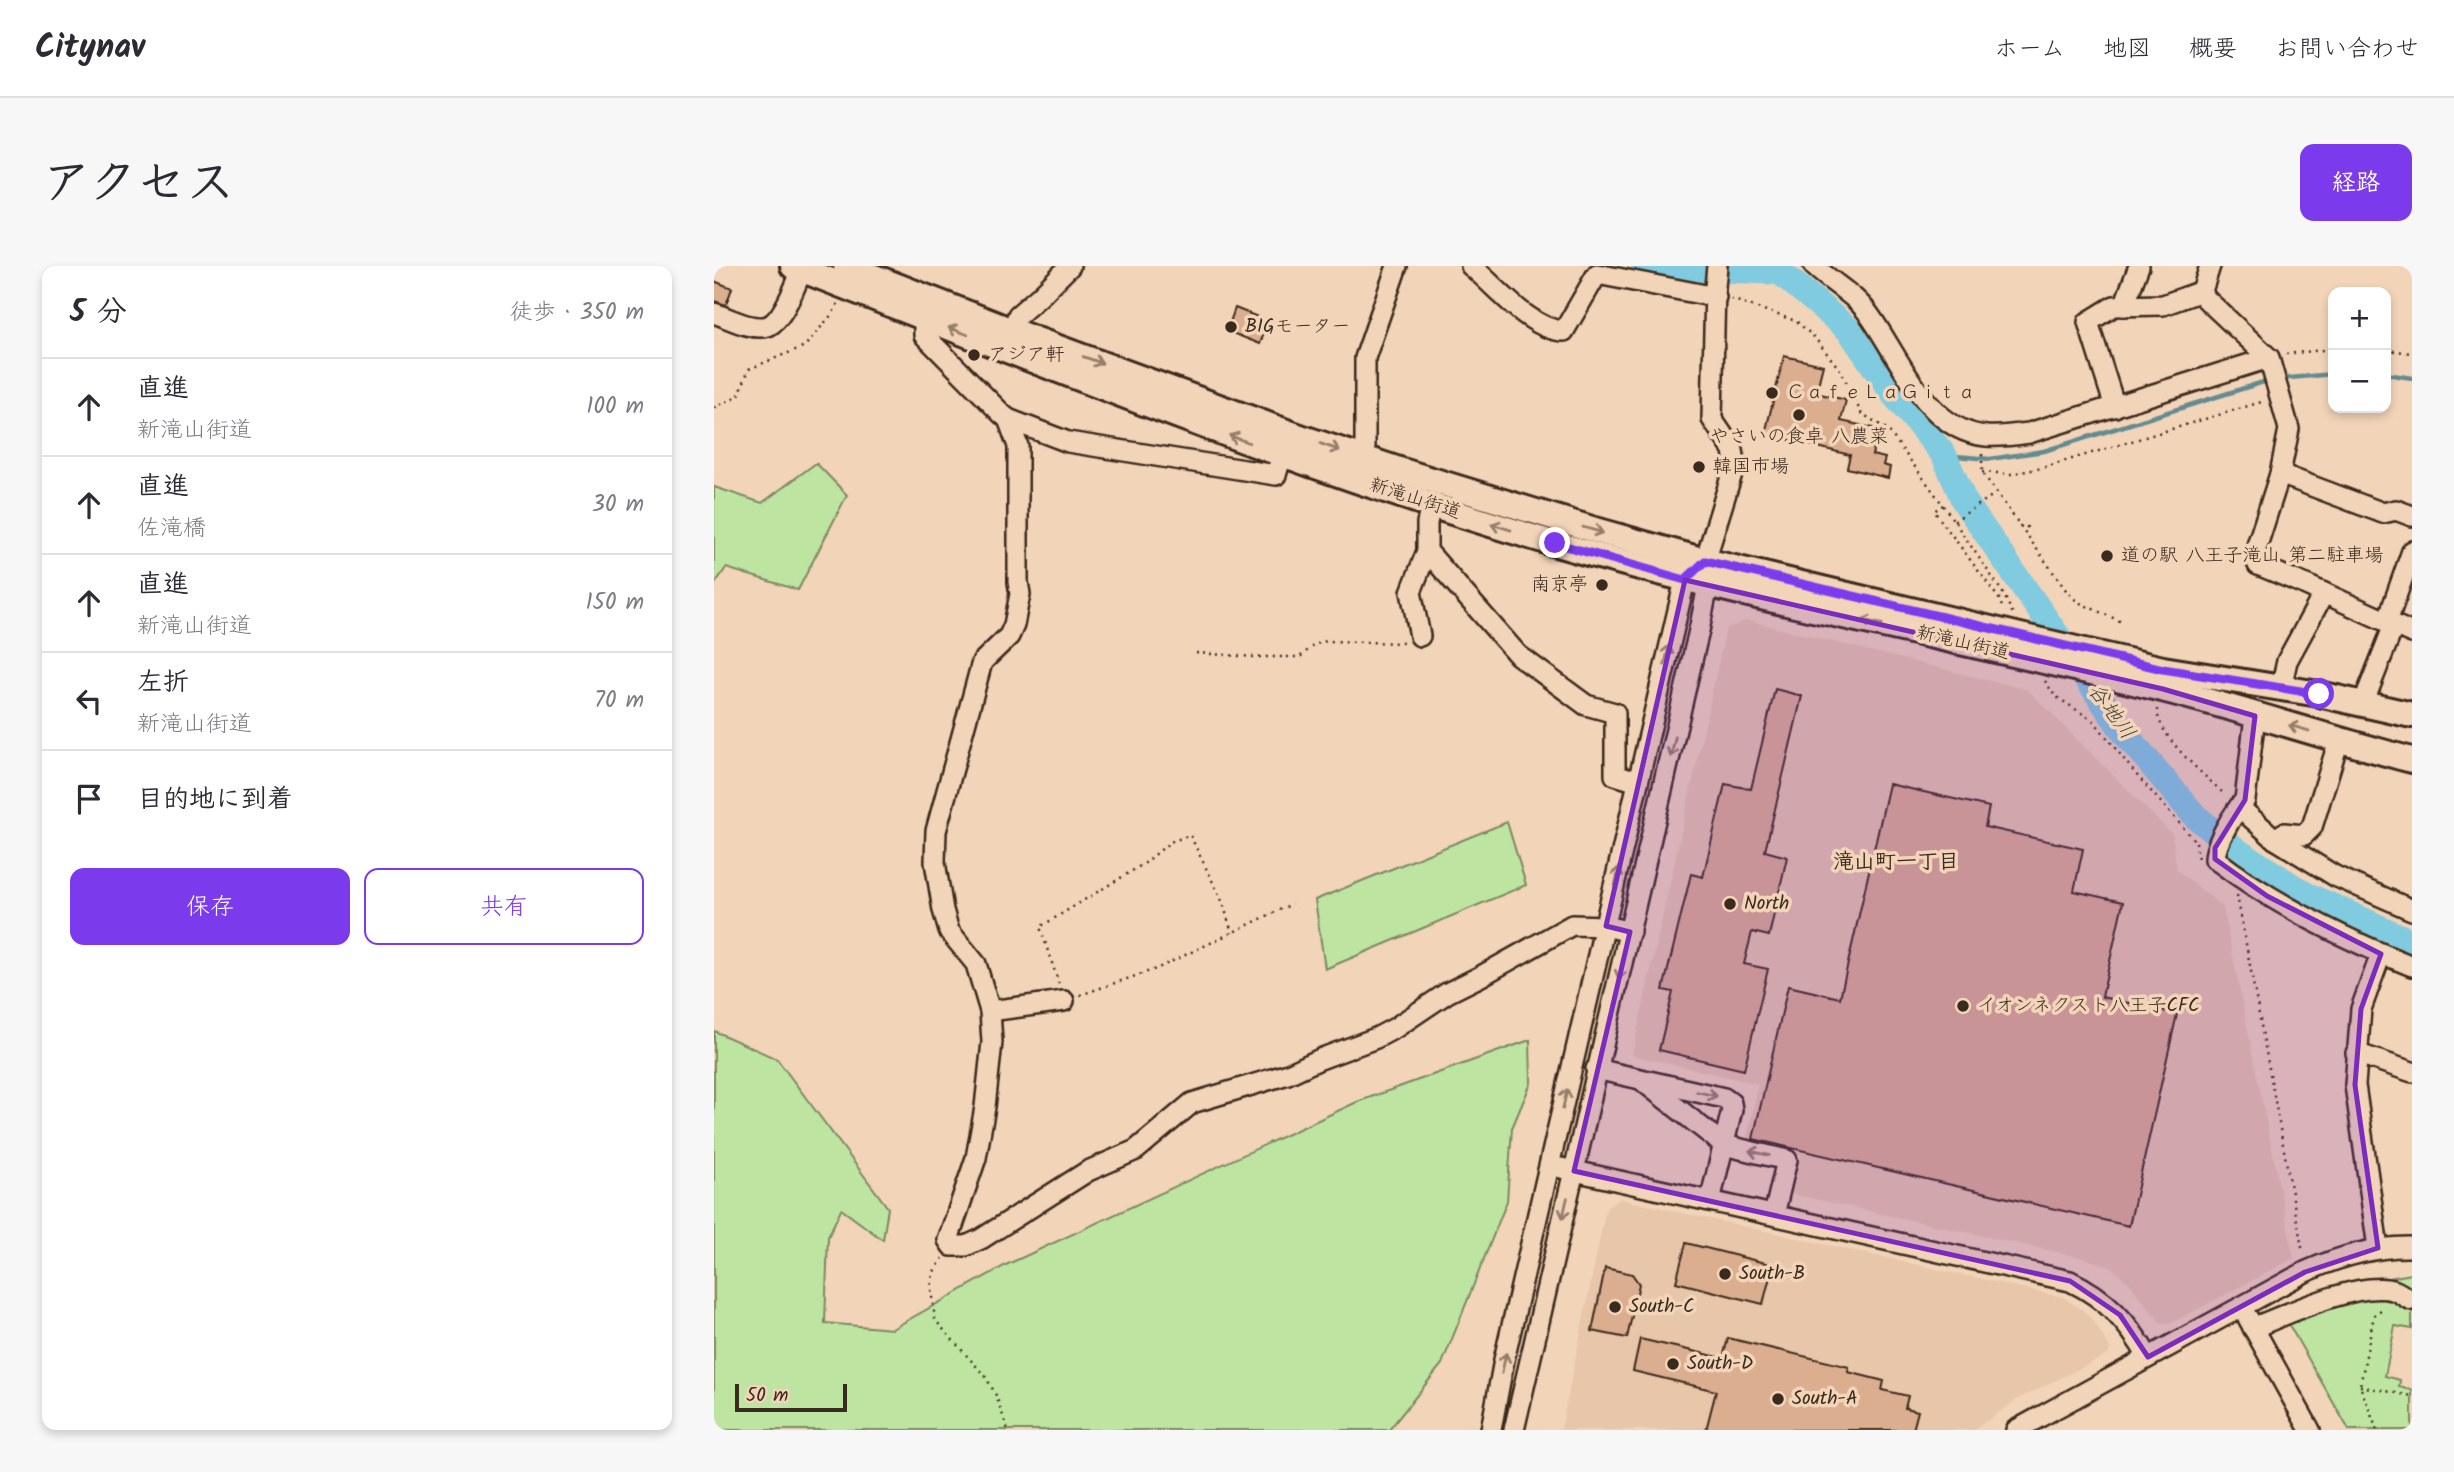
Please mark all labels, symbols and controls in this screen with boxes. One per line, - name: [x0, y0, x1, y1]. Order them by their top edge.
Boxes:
- text: Citynav: [35, 22, 145, 75]
- text: ホーム: [1994, 30, 2065, 69]
- text: 地図: [2103, 30, 2151, 69]
- text: 概要: [2189, 30, 2237, 69]
- text: お問い合わせ: [2275, 30, 2419, 69]
- button: 経路: [2300, 144, 2412, 221]
- text: アクセス: [42, 146, 235, 224]
- map controls: [2328, 287, 2391, 413]
- button: +: [2328, 287, 2391, 350]
- text: 5 分: [70, 289, 127, 337]
- text: 徒歩 · 350 m: [510, 295, 644, 331]
- place label: BIGモーター: [1245, 312, 1350, 342]
- marker: BIGモーター: [1223, 319, 1239, 335]
- one-way arrow: [948, 324, 970, 336]
- place label: アジア軒: [988, 340, 1064, 370]
- marker: アジア軒: [966, 347, 982, 363]
- button: −: [2328, 350, 2391, 413]
- one-way arrow: [1082, 354, 1104, 367]
- text: 直進: [137, 368, 189, 410]
- place label: ＣａｆｅＬａＧｉｔａ: [1786, 378, 1976, 408]
- marker: ＣａｆｅＬａＧｉｔａ: [1764, 385, 1780, 401]
- icon: ahead: [70, 388, 108, 426]
- text: 100 m: [586, 389, 644, 425]
- marker: やさいの食卓 八農菜: [1791, 407, 1807, 423]
- text: 新滝山街道: [137, 413, 252, 449]
- place label: やさいの食卓 八農菜: [1710, 422, 1888, 452]
- one-way arrow: [1229, 431, 1251, 444]
- one-way arrow: [1318, 442, 1340, 454]
- place label: 韓国市場: [1713, 452, 1789, 482]
- marker: 韓国市場: [1691, 459, 1707, 475]
- text: 直進: [137, 466, 189, 508]
- street label: 新滝山街道: [1365, 470, 1465, 528]
- icon: ahead: [70, 486, 108, 524]
- text: 30 m: [592, 487, 644, 523]
- text: 佐滝橋: [137, 511, 206, 547]
- one-way arrow: [1491, 519, 1513, 532]
- one-way arrow: [1582, 524, 1604, 537]
- route end: [1539, 527, 1570, 558]
- place label: 道の駅 八王子滝山 第二駐車場: [2121, 541, 2383, 571]
- marker: 道の駅 八王子滝山 第二駐車場: [2099, 548, 2115, 564]
- text: 直進: [137, 564, 189, 606]
- place label: 南京亭: [1531, 570, 1588, 600]
- marker: 南京亭: [1594, 577, 1610, 593]
- icon: ahead: [70, 584, 108, 622]
- text: 150 m: [585, 585, 644, 621]
- text: 新滝山街道: [137, 609, 252, 645]
- one-way arrow: [1861, 615, 1884, 628]
- street label: 新滝山街道: [1913, 618, 2013, 668]
- one-way arrow: [1661, 645, 1674, 667]
- text: 左折: [137, 662, 189, 704]
- water label: 谷地川: [2079, 677, 2143, 747]
- route start: [2303, 678, 2334, 709]
- icon: left: [70, 682, 108, 720]
- text: 70 m: [594, 683, 644, 719]
- text: 新滝山街道: [137, 707, 252, 743]
- one-way arrow: [2288, 721, 2310, 734]
- one-way arrow: [1666, 735, 1679, 758]
- text: 目的地に到着: [137, 779, 293, 821]
- icon: arrive: [70, 780, 108, 818]
- district label: 滝山町一丁目: [1833, 846, 1959, 879]
- one-way arrow: [1611, 866, 1624, 889]
- button: 保存: [70, 868, 350, 945]
- button: 共有: [364, 868, 644, 945]
- place label: North: [1744, 889, 1789, 919]
- marker: North: [1722, 896, 1738, 912]
- one-way arrow: [1614, 957, 1627, 980]
- place label: イオンネクスト八王子CFC: [1977, 991, 2199, 1021]
- marker: イオンネクスト八王子CFC: [1955, 998, 1971, 1014]
- one-way arrow: [1559, 1088, 1572, 1111]
- one-way arrow: [1695, 1088, 1718, 1102]
- one-way arrow: [1748, 1146, 1771, 1159]
- one-way arrow: [1558, 1196, 1571, 1218]
- place label: South-B: [1739, 1259, 1805, 1289]
- marker: South-B: [1717, 1266, 1733, 1282]
- place label: South-C: [1629, 1292, 1694, 1322]
- marker: South-C: [1607, 1299, 1623, 1315]
- place label: South-D: [1687, 1349, 1753, 1379]
- one-way arrow: [1497, 1352, 1511, 1375]
- marker: South-D: [1665, 1356, 1681, 1372]
- scale bar: [735, 1381, 847, 1413]
- text: 50 m: [746, 1381, 788, 1411]
- place label: South-A: [1792, 1384, 1858, 1414]
- marker: South-A: [1770, 1391, 1786, 1407]

